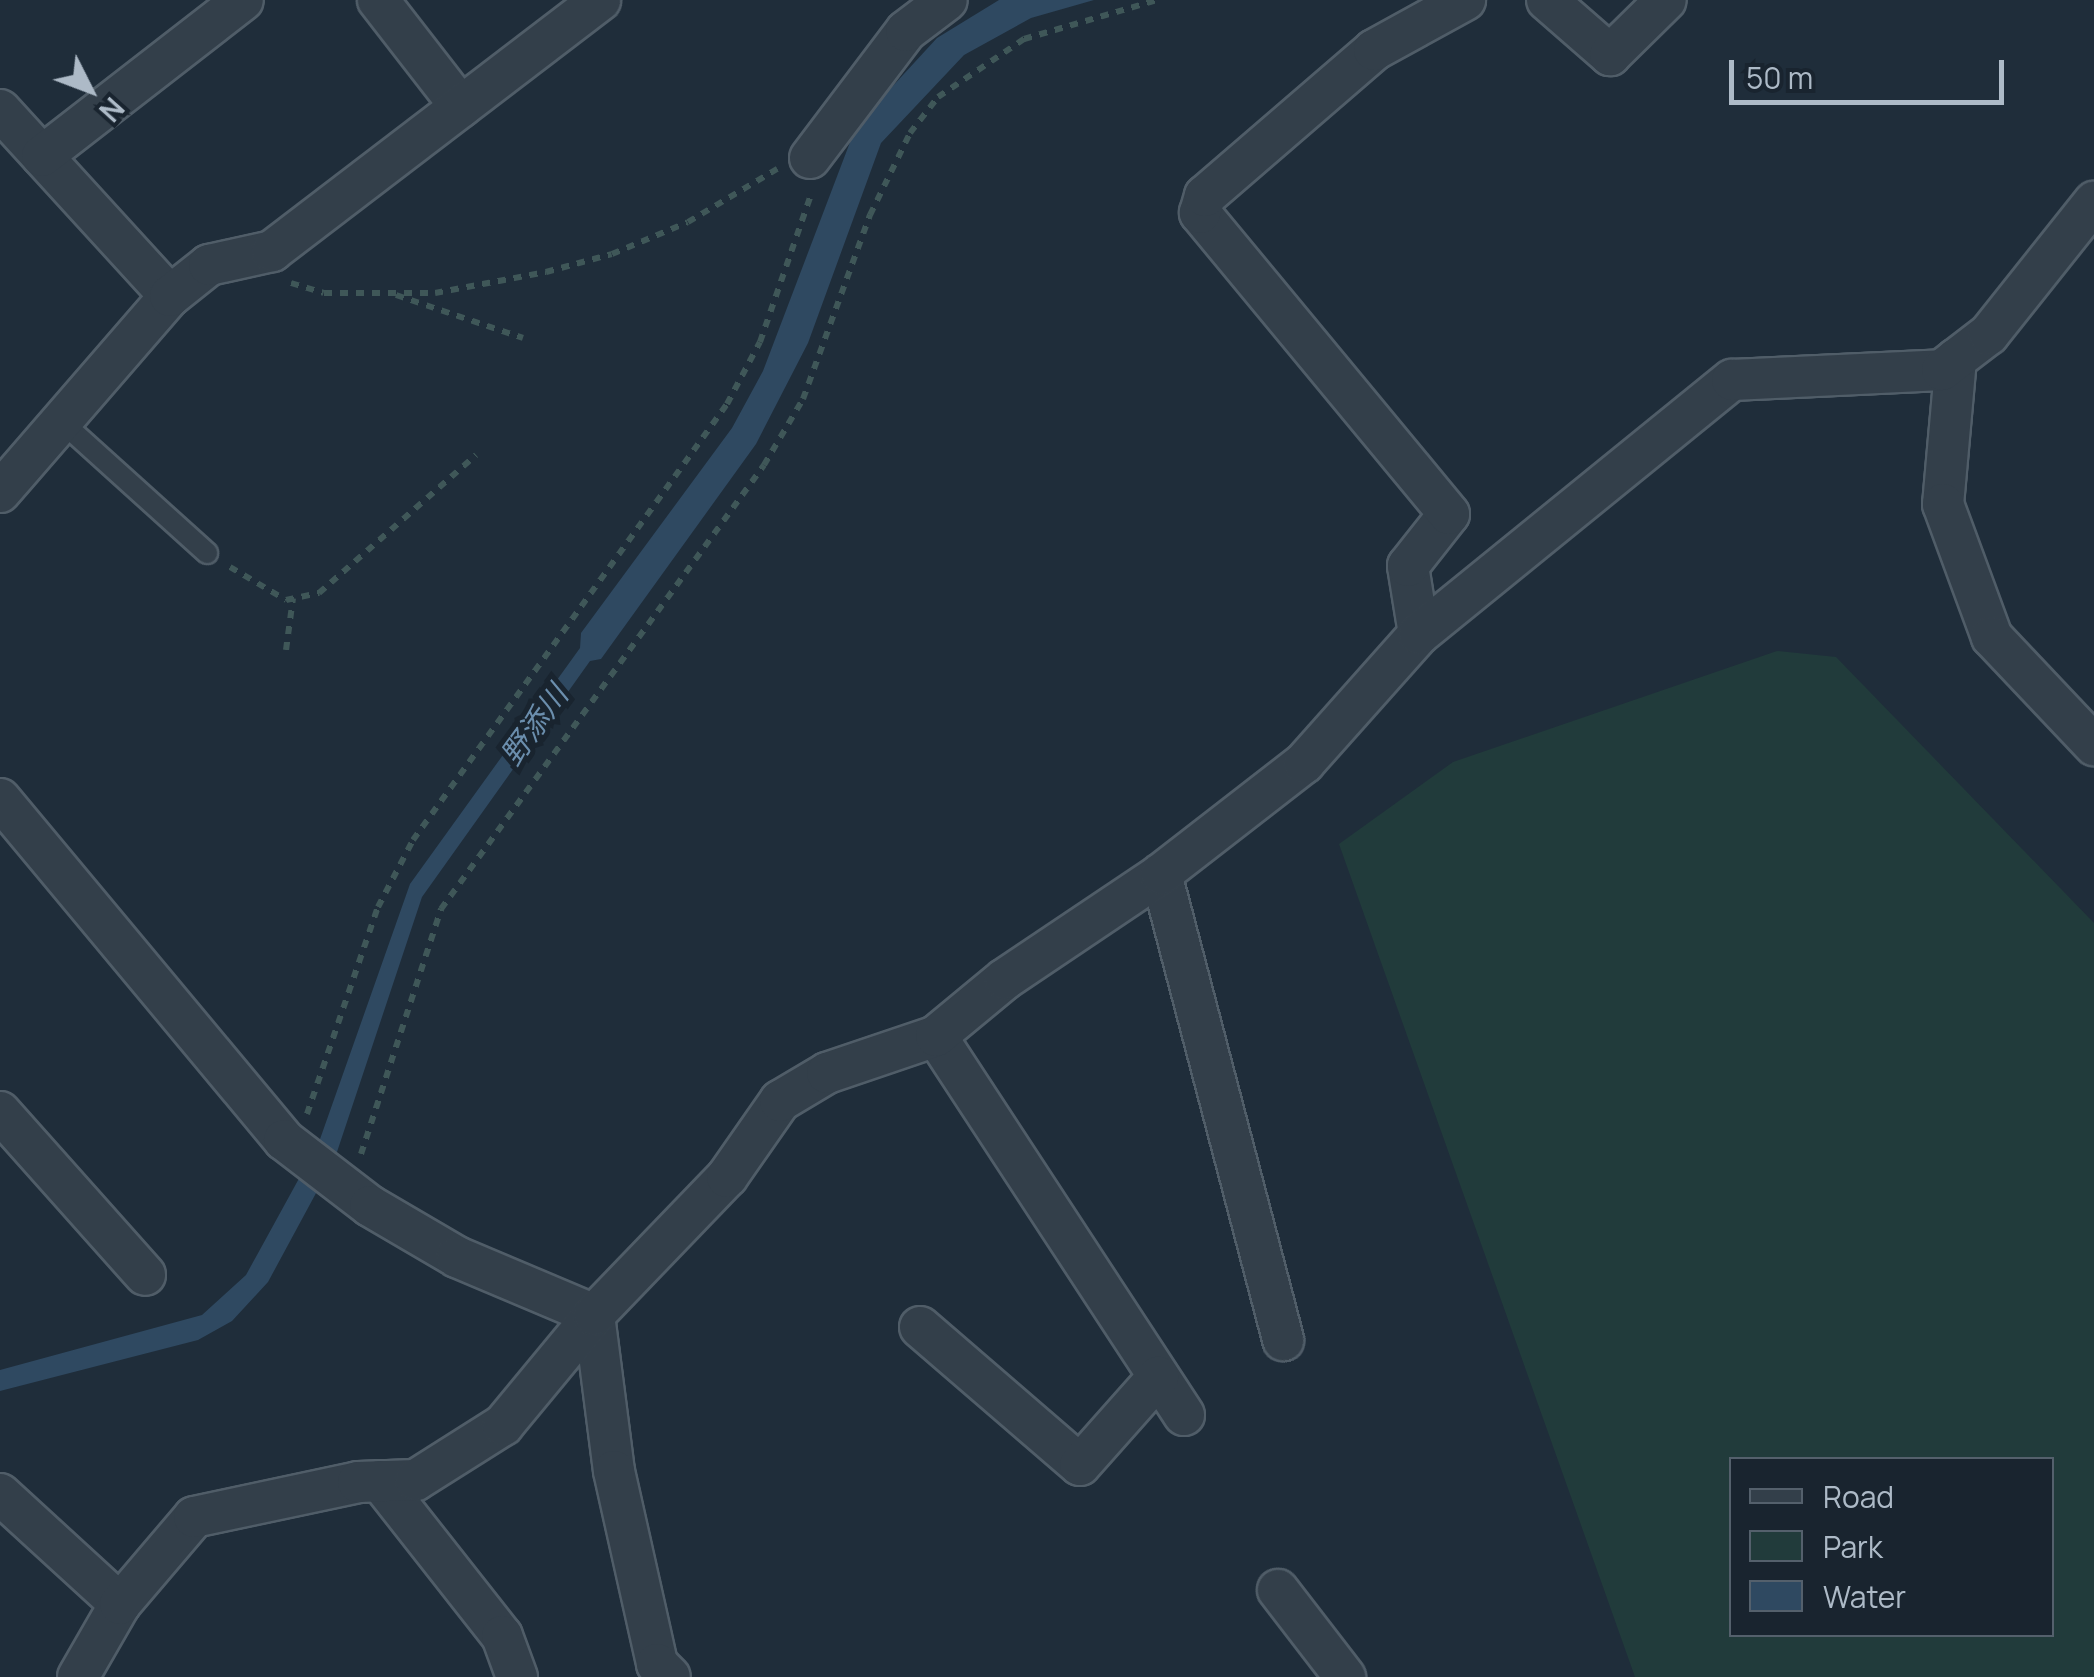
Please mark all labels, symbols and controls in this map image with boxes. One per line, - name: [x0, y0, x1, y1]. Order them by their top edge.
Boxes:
- north arrow: [40, 40, 140, 140]
- scale bar: [1734, 40, 2009, 102]
- text: 50 m: [1746, 57, 1813, 98]
- text: N: [91, 90, 133, 130]
- water label: 野添川: [493, 678, 575, 772]
- legend: [1729, 1457, 2054, 1637]
- text: Road: [1823, 1476, 1894, 1517]
- text: Park: [1823, 1526, 1883, 1567]
- text: Water: [1823, 1576, 1906, 1617]

